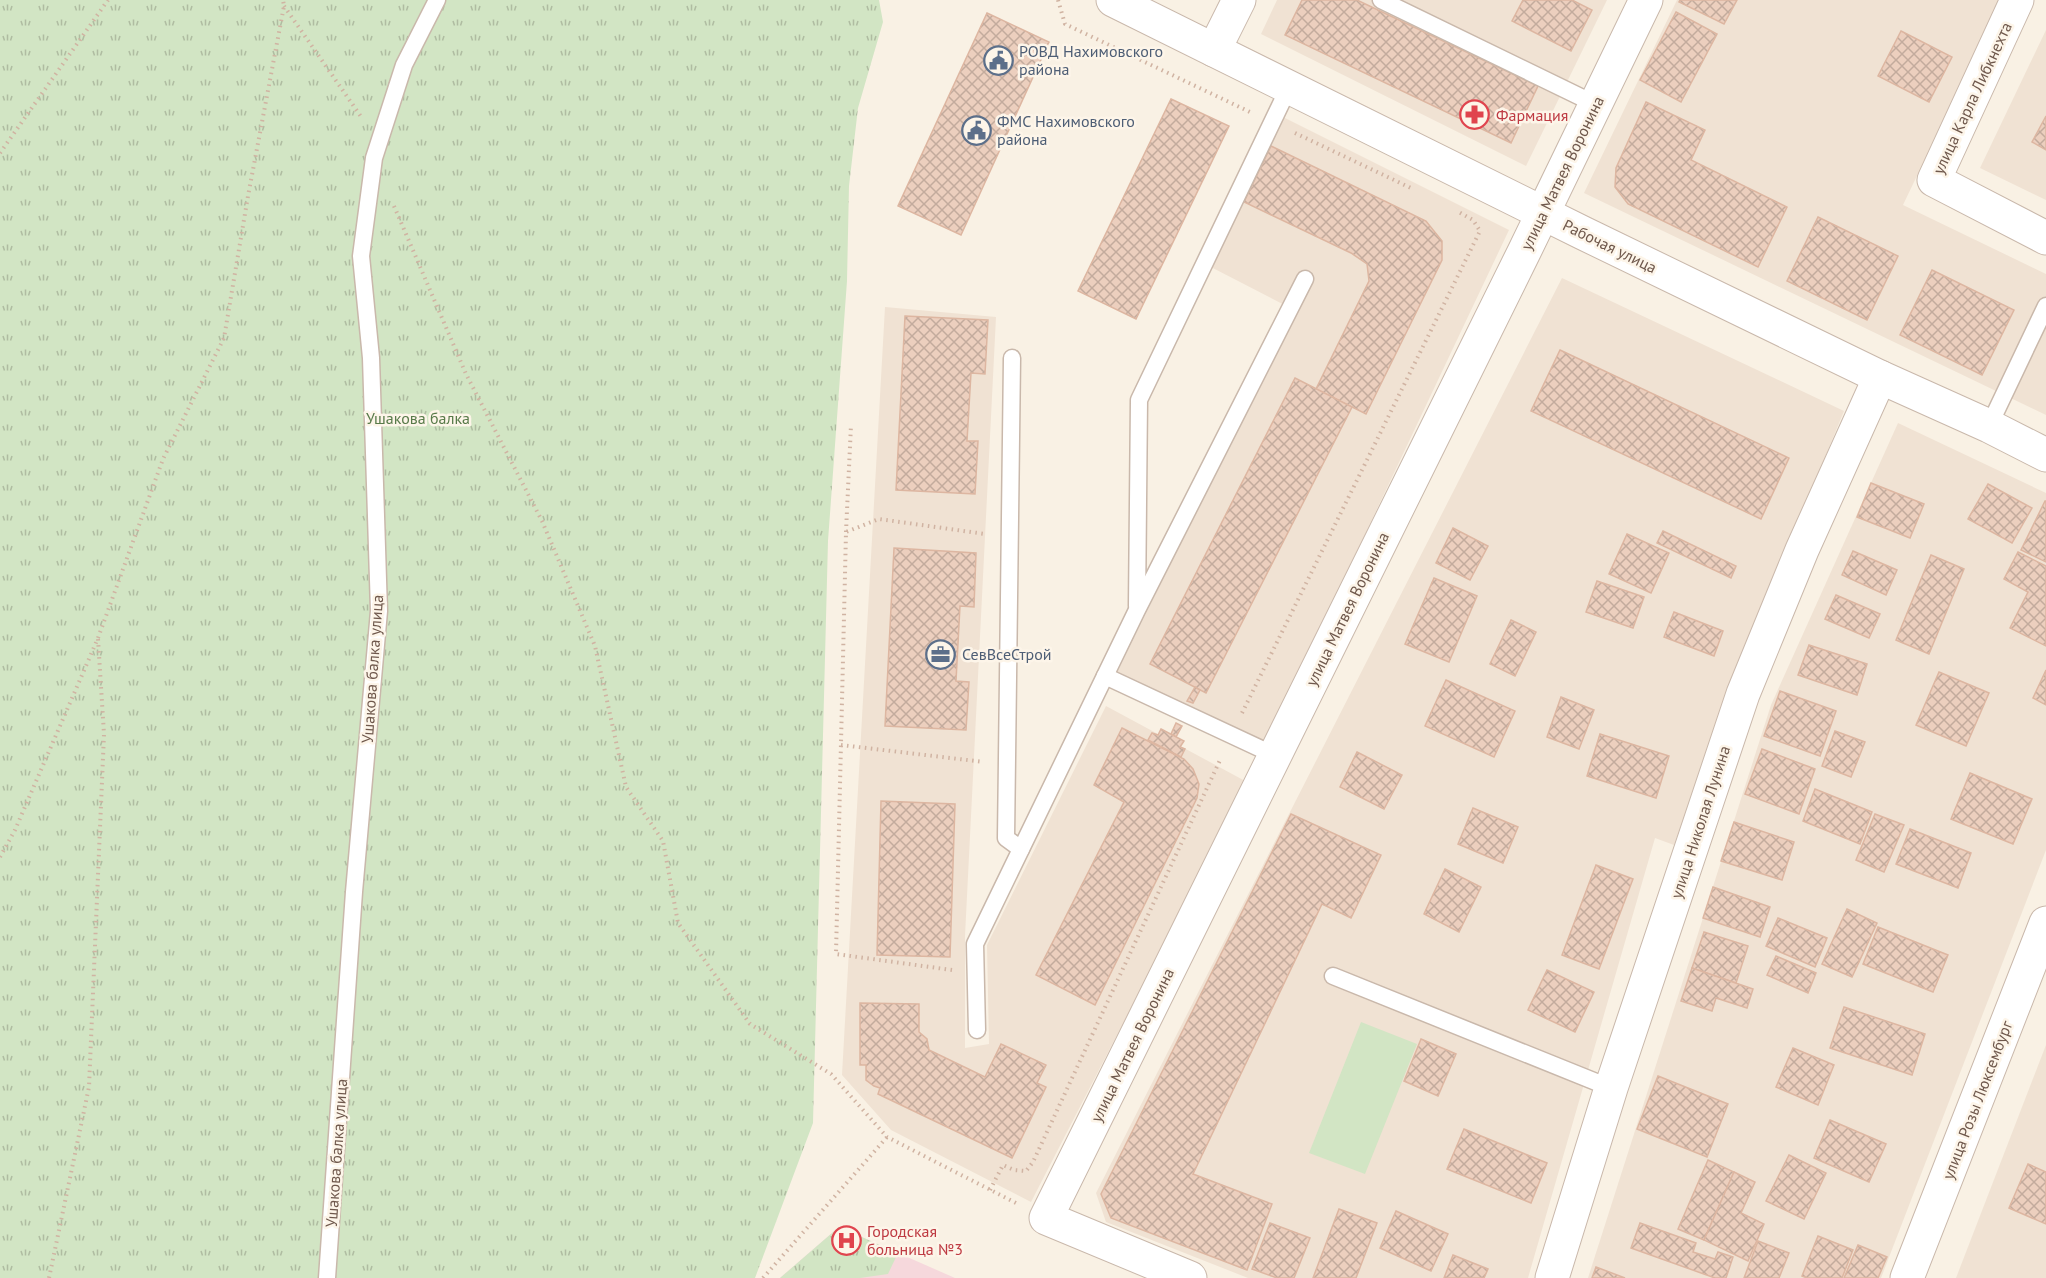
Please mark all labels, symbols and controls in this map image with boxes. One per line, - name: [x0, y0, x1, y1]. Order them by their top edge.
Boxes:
- street label: улица Карла Либкнехта: [1928, 19, 2016, 177]
- place label: РОВД Нахимовского района: [1019, 41, 1163, 79]
- public building icon: РОВД Нахимовского района: [982, 44, 1014, 76]
- street label: улица Матвея Воронина: [1516, 93, 1608, 253]
- pharmacy icon: Фармация: [1459, 99, 1491, 131]
- place label: Фармация: [1496, 105, 1568, 125]
- place label: ФМС Нахимовского района: [997, 111, 1135, 149]
- public building icon: ФМС Нахимовского района: [960, 114, 992, 146]
- street label: Рабочая улица: [1560, 215, 1660, 277]
- park label: Ушакова балка: [366, 408, 470, 428]
- street label: улица Матвея Воронина: [1301, 529, 1393, 689]
- street label: Ушакова балка улица: [357, 594, 387, 744]
- office icon: СевВсеСтрой: [925, 638, 957, 670]
- place label: СевВсеСтрой: [962, 644, 1052, 664]
- street label: улица Николая Лунина: [1666, 743, 1734, 901]
- street label: улица Матвея Воронина: [1086, 965, 1178, 1125]
- street label: улица Розы Люксембург: [1938, 1018, 2017, 1182]
- street label: Ушакова балка улица: [321, 1078, 351, 1228]
- place label: Городская больница №3: [867, 1221, 963, 1259]
- hospital icon: Городская больница №3: [830, 1224, 862, 1256]

